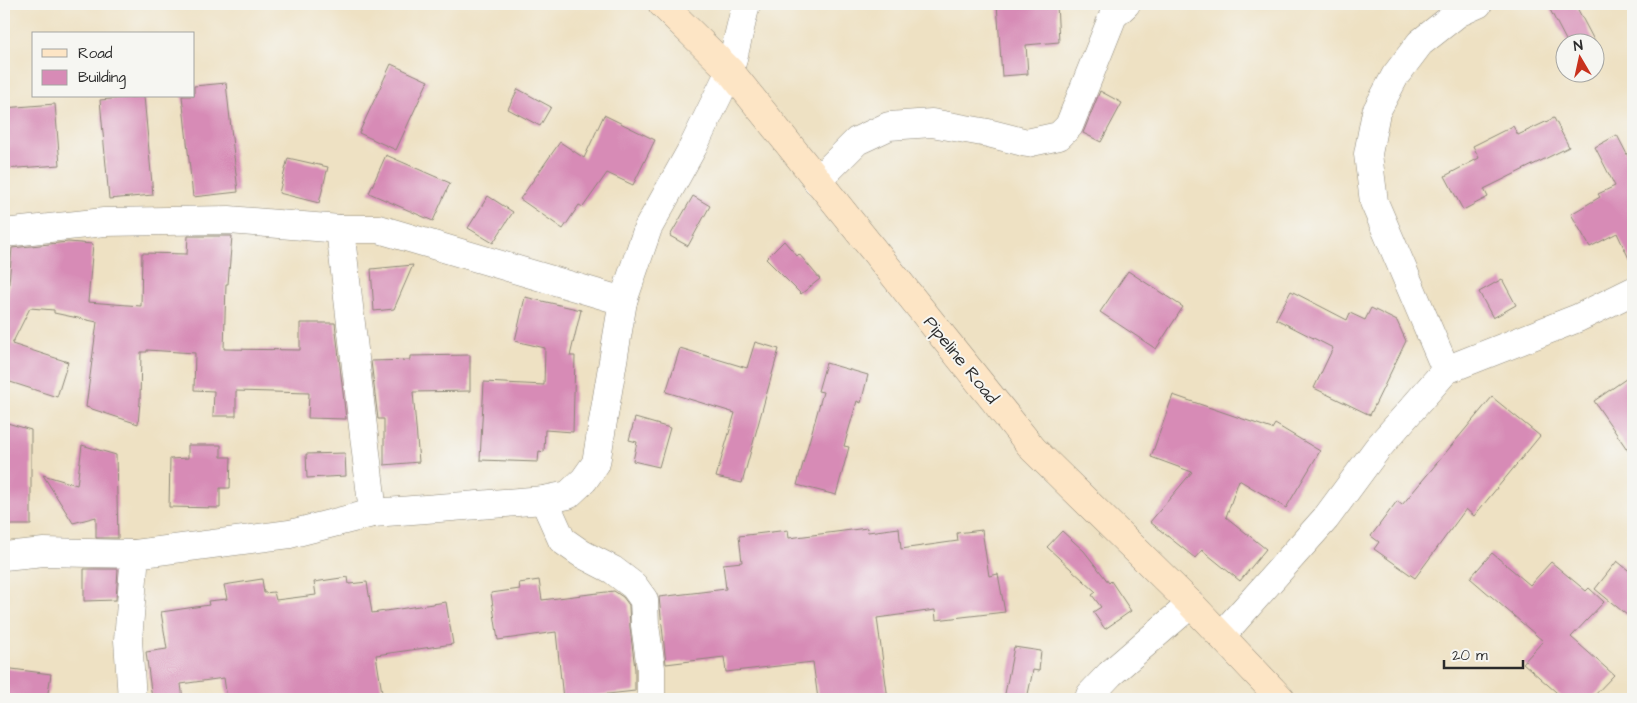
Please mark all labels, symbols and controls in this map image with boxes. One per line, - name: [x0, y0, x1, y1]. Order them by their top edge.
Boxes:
- legend: [32, 32, 195, 98]
- north arrow: [1554, 32, 1604, 82]
- text: N: [1572, 36, 1584, 57]
- text: Road: [78, 43, 113, 64]
- text: Building: [78, 67, 126, 89]
- street label: Pipeline Road: [918, 311, 1004, 409]
- scale bar: [1444, 638, 1523, 670]
- text: 20 m: [1452, 645, 1488, 666]

